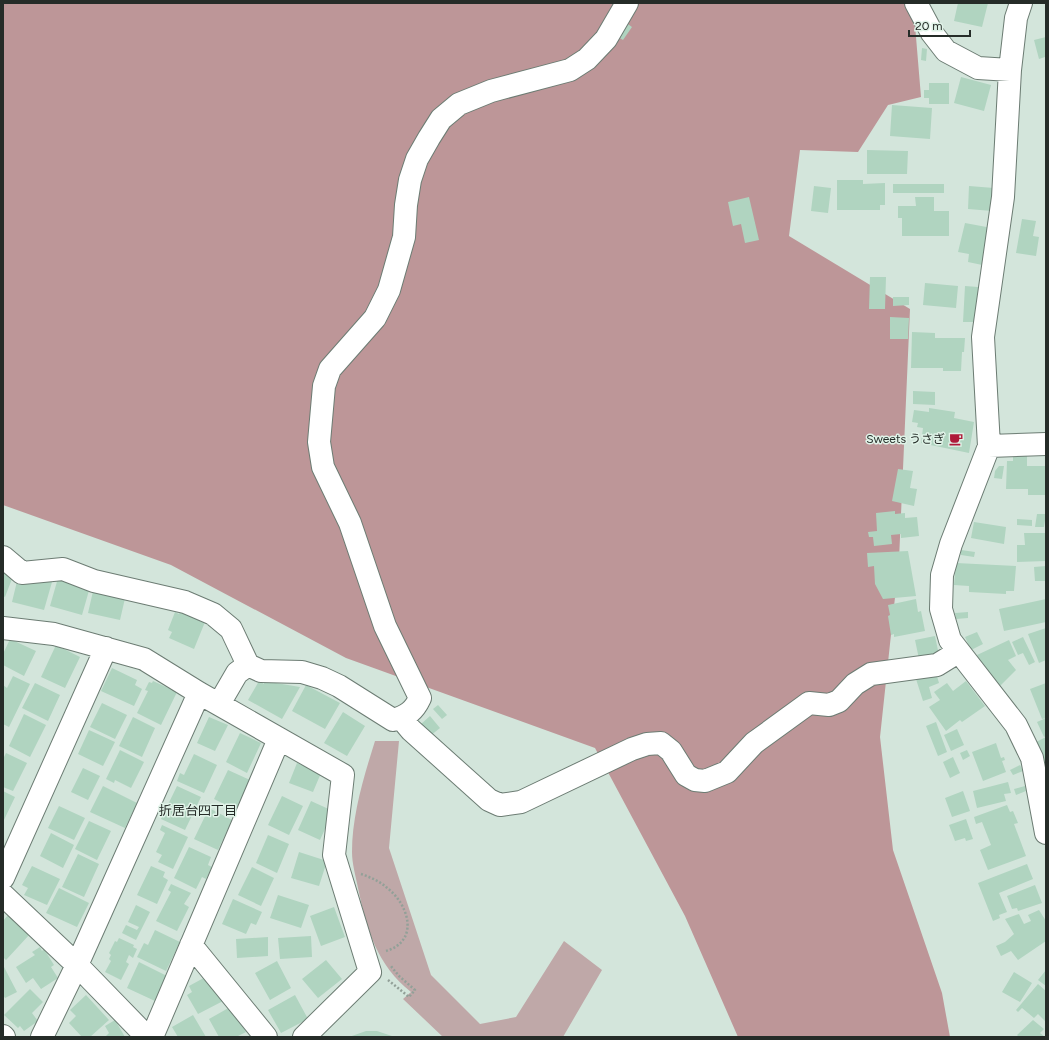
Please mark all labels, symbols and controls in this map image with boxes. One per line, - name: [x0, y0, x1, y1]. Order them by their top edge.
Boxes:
- scale bar: [909, 12, 970, 38]
- text: 20 m: [915, 19, 943, 33]
- cafe icon: Sweets うさぎ: [948, 431, 964, 447]
- place label: Sweets うさぎ: [866, 432, 945, 446]
- district label: 折居台四丁目: [159, 803, 237, 818]

